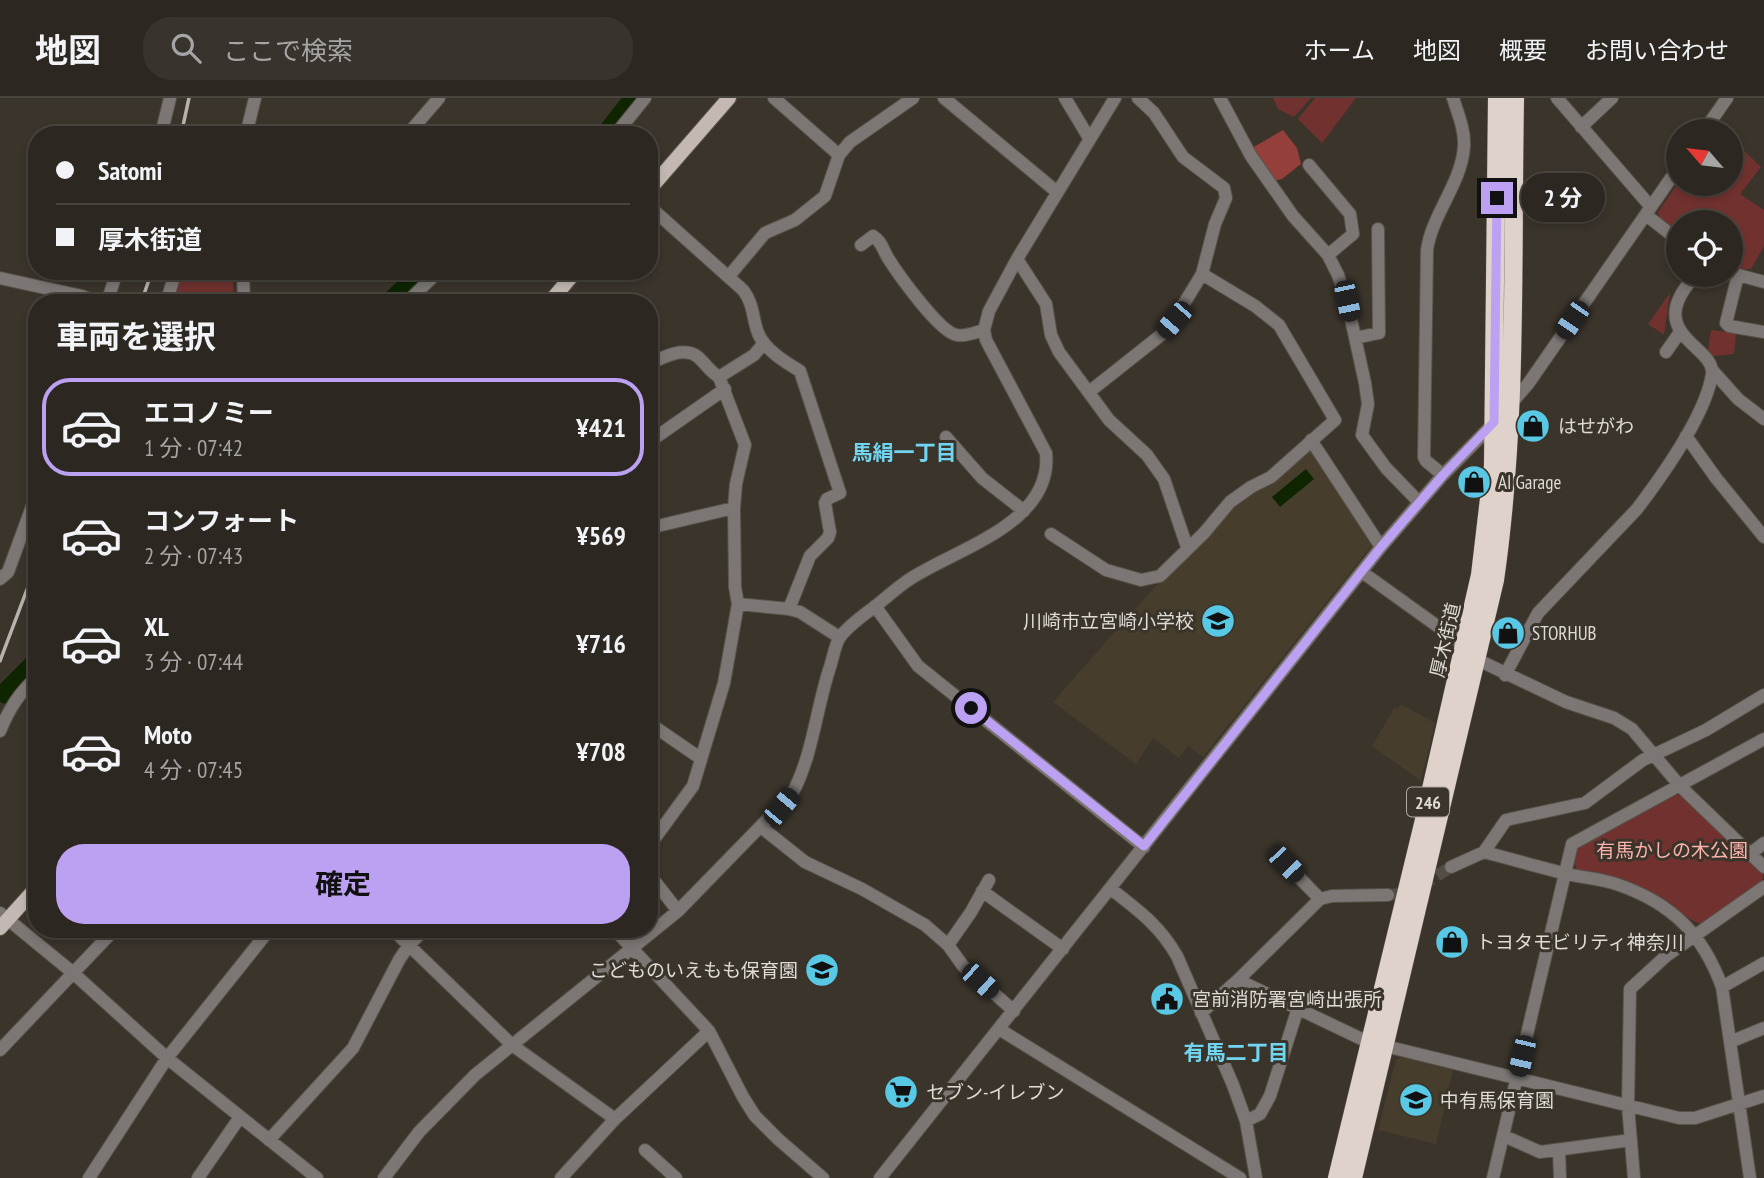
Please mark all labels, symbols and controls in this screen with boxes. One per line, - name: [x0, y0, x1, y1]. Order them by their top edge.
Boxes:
- search box: [143, 17, 633, 80]
- text: 地図: [35, 28, 101, 71]
- icon: search: [167, 29, 205, 67]
- text: ここで検索: [223, 34, 353, 67]
- text: ホーム: [1304, 35, 1375, 66]
- text: 地図: [1413, 35, 1461, 66]
- text: 概要: [1499, 35, 1547, 66]
- text: お問い合わせ: [1585, 35, 1729, 66]
- north arrow: [1666, 119, 1743, 196]
- map controls: [1666, 119, 1743, 287]
- text: Satomi: [98, 154, 162, 187]
- callout: 2 分: [1522, 174, 1606, 222]
- route end: [1481, 182, 1513, 214]
- text: 2 分: [1544, 183, 1582, 212]
- button: locate: [1666, 210, 1743, 287]
- text: 厚木街道: [98, 223, 202, 256]
- car: [1333, 278, 1362, 324]
- car: [1153, 297, 1196, 343]
- car: [1552, 297, 1593, 343]
- text: 車両を選択: [56, 315, 216, 357]
- icon: car: [60, 396, 123, 459]
- text: エコノミー: [144, 396, 274, 429]
- shop icon: はせがわ: [1514, 407, 1552, 445]
- text: ¥421: [576, 411, 626, 444]
- place label: はせがわ: [1558, 414, 1634, 438]
- text: 1 分 · 07:42: [144, 433, 243, 462]
- district label: 馬絹一丁目: [852, 439, 957, 466]
- shop icon: AI Garage: [1455, 463, 1493, 501]
- place label: AI Garage: [1498, 470, 1561, 494]
- icon: car: [60, 504, 123, 567]
- text: コンフォート: [144, 504, 299, 537]
- text: ¥569: [576, 519, 626, 552]
- text: 2 分 · 07:43: [144, 541, 243, 570]
- street label: 厚木街道: [1425, 600, 1465, 680]
- school or university icon: 川崎市立宮崎小学校: [1199, 602, 1237, 640]
- place label: 川崎市立宮崎小学校: [1023, 609, 1194, 633]
- text: XL: [144, 610, 169, 643]
- icon: car: [60, 612, 123, 675]
- shop icon: STORHUB: [1489, 614, 1527, 652]
- place label: STORHUB: [1532, 621, 1597, 645]
- text: ¥716: [576, 627, 626, 660]
- text: 3 分 · 07:44: [144, 647, 243, 676]
- route start: [955, 692, 987, 724]
- text: Moto: [144, 718, 192, 751]
- icon: car: [60, 720, 123, 783]
- text: ¥708: [576, 735, 626, 768]
- text: 4 分 · 07:45: [144, 755, 243, 784]
- car: [760, 784, 803, 830]
- road number: 246: [1407, 788, 1449, 816]
- park label: 有馬かしの木公園: [1596, 838, 1748, 862]
- car: [1264, 842, 1309, 886]
- button: 確定: [56, 844, 630, 924]
- shop icon: トヨタモビリティ神奈川: [1433, 923, 1471, 961]
- place label: トヨタモビリティ神奈川: [1476, 930, 1684, 954]
- school or university icon: こどものいえもも保育園: [803, 951, 841, 989]
- place label: こどものいえもも保育園: [589, 958, 798, 982]
- car: [958, 959, 1003, 1003]
- public building icon: 宮前消防署宮崎出張所: [1148, 980, 1186, 1018]
- place label: 宮前消防署宮崎出張所: [1192, 987, 1382, 1011]
- car: [1508, 1033, 1537, 1079]
- district label: 有馬二丁目: [1184, 1039, 1289, 1066]
- supermarket icon: セブン-イレブン: [882, 1073, 920, 1111]
- place label: セブン-イレブン: [926, 1080, 1065, 1104]
- school or university icon: 中有馬保育園: [1397, 1081, 1435, 1119]
- place label: 中有馬保育園: [1440, 1088, 1554, 1112]

